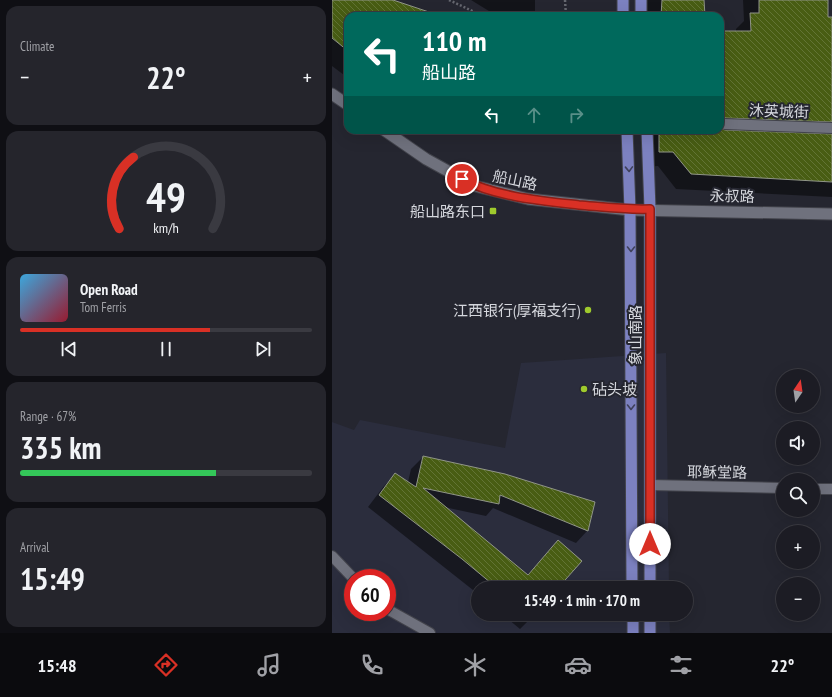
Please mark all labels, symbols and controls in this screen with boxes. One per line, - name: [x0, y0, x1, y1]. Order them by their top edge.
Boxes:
- text: 110 m: [422, 22, 486, 59]
- icon: left: [356, 28, 408, 80]
- text: Climate: [20, 38, 54, 55]
- text: 22°: [146, 58, 186, 97]
- text: 船山路: [422, 61, 476, 84]
- text: −: [20, 63, 29, 91]
- text: +: [303, 63, 312, 91]
- street label: 沐英城街: [749, 100, 809, 122]
- icon: left: [481, 104, 503, 126]
- icon: ahead: [523, 104, 545, 126]
- icon: right: [565, 104, 587, 126]
- pin: [445, 162, 479, 196]
- street label: 船山路: [491, 166, 539, 194]
- one-way arrow: [625, 166, 633, 172]
- icon: arrive: [451, 168, 473, 190]
- text: 49: [146, 170, 186, 223]
- street label: 永叔路: [709, 186, 755, 206]
- place label: 船山路东口: [410, 202, 485, 221]
- marker: 船山路东口: [488, 206, 498, 216]
- text: km/h: [153, 218, 179, 237]
- one-way arrow: [627, 246, 635, 252]
- text: Open Road: [80, 280, 138, 299]
- text: Tom Ferris: [80, 299, 126, 316]
- place label: 江西银行(厚福支行): [453, 301, 580, 320]
- marker: 江西银行(厚福支行): [583, 305, 593, 315]
- street label: 象山南路: [626, 305, 645, 365]
- icon: previous: [58, 338, 80, 360]
- icon: pause: [155, 338, 177, 360]
- icon: next: [252, 338, 274, 360]
- north arrow: [776, 369, 820, 413]
- map controls: [776, 369, 820, 621]
- place label: 砧头坡: [592, 380, 637, 399]
- marker: 砧头坡: [579, 384, 589, 394]
- one-way arrow: [627, 404, 635, 410]
- text: Range · 67%: [20, 408, 76, 425]
- button: sound: [776, 421, 820, 465]
- text: 335 km: [20, 428, 101, 467]
- street label: 耶稣堂路: [687, 462, 747, 482]
- button: search: [776, 473, 820, 517]
- position arrow: [629, 523, 671, 565]
- button: +: [776, 525, 820, 569]
- text: Arrival: [20, 539, 49, 556]
- text: 15:49: [20, 559, 85, 598]
- speed limit sign: 60: [344, 569, 396, 621]
- button: −: [776, 577, 820, 621]
- text: 15:49 · 1 min · 170 m: [524, 591, 640, 610]
- icon: directions: [152, 651, 180, 679]
- icon: music: [255, 651, 283, 679]
- icon: phone: [358, 651, 386, 679]
- icon: climate: [461, 651, 489, 679]
- icon: car: [564, 651, 592, 679]
- icon: filters: [667, 651, 695, 679]
- text: 15:48: [38, 654, 77, 677]
- text: 22°: [771, 654, 794, 677]

